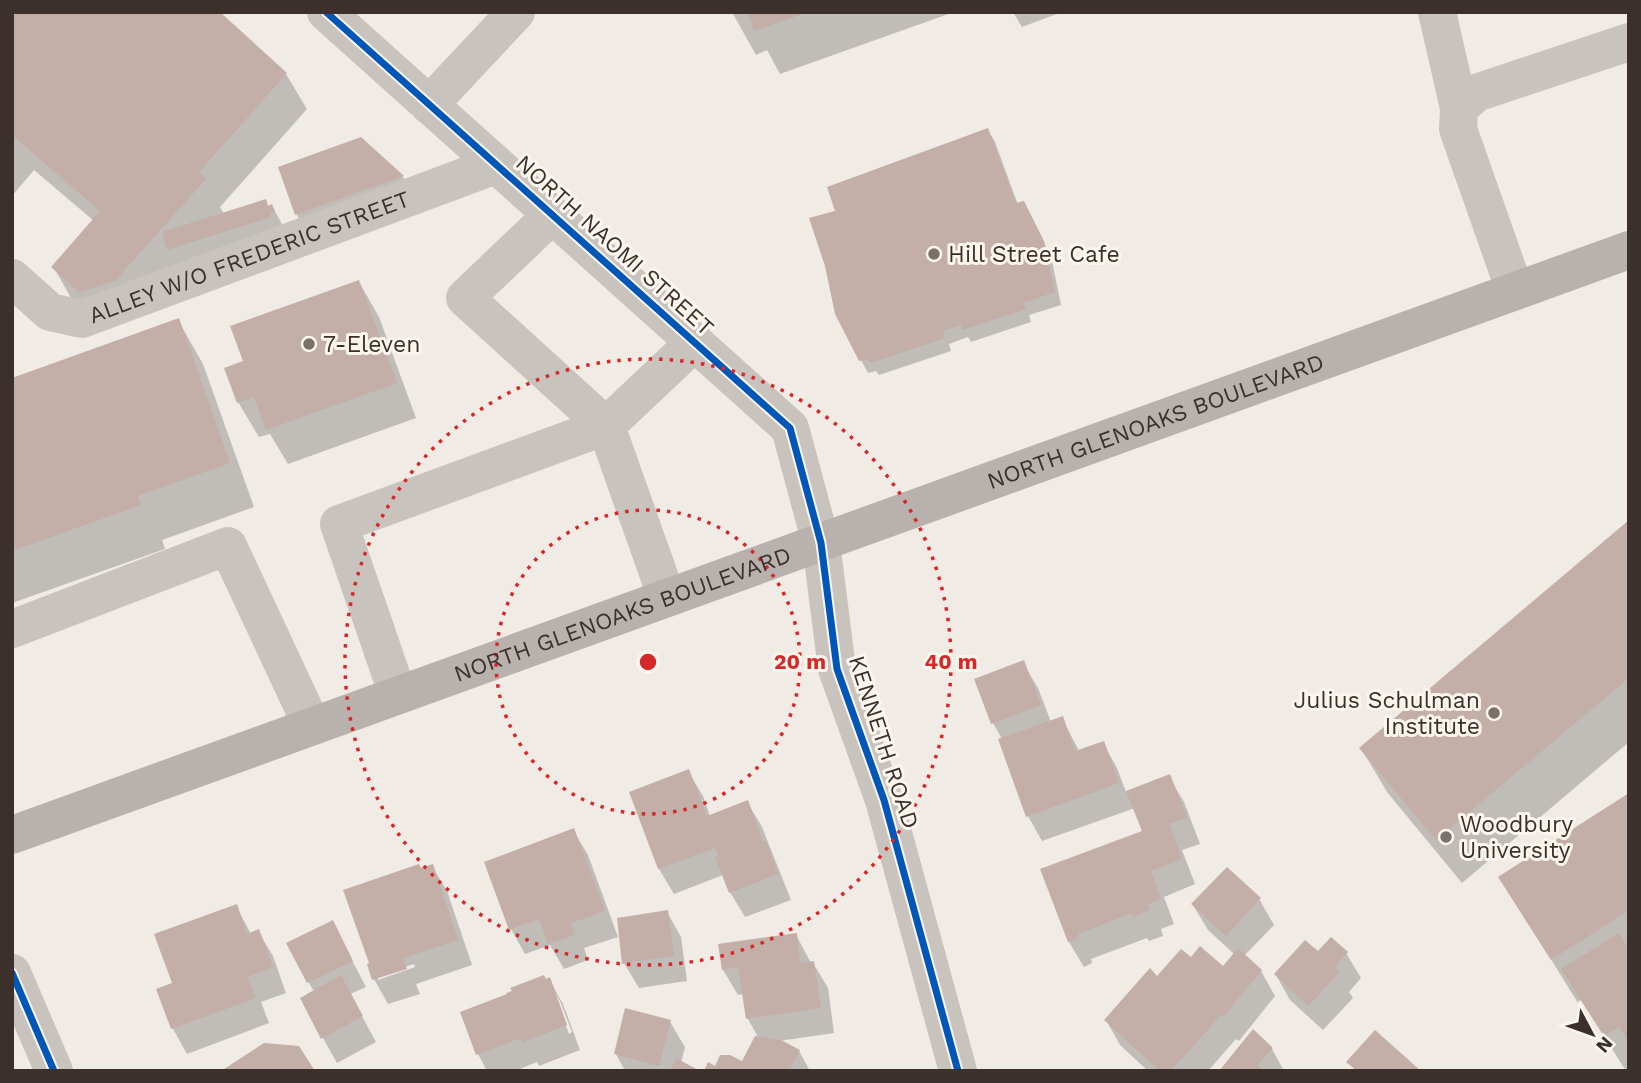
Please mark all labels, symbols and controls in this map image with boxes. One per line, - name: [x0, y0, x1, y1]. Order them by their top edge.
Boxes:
- street label: NORTH NAOMI STREET: [510, 149, 719, 341]
- street label: ALLEY W/O FREDERIC STREET: [85, 185, 413, 329]
- place label: Hill Street Cafe: [948, 241, 1120, 268]
- marker: Hill Street Cafe: [926, 246, 942, 262]
- place label: 7-Eleven: [323, 331, 421, 358]
- marker: 7-Eleven: [301, 336, 317, 352]
- street label: NORTH GLENOAKS BOULEVARD: [984, 348, 1328, 495]
- street label: NORTH GLENOAKS BOULEVARD: [450, 541, 795, 688]
- text: 20 m: [774, 649, 826, 674]
- text: 40 m: [925, 649, 977, 674]
- centre of rings: [636, 650, 660, 674]
- street label: KENNETH ROAD: [843, 652, 924, 832]
- place label: Julius Schulman Institute: [1293, 687, 1480, 740]
- marker: Julius Schulman Institute: [1486, 705, 1502, 721]
- place label: Woodbury University: [1460, 811, 1573, 864]
- marker: Woodbury University: [1438, 829, 1454, 845]
- north arrow: [1557, 999, 1627, 1069]
- text: N: [1591, 1032, 1618, 1058]

